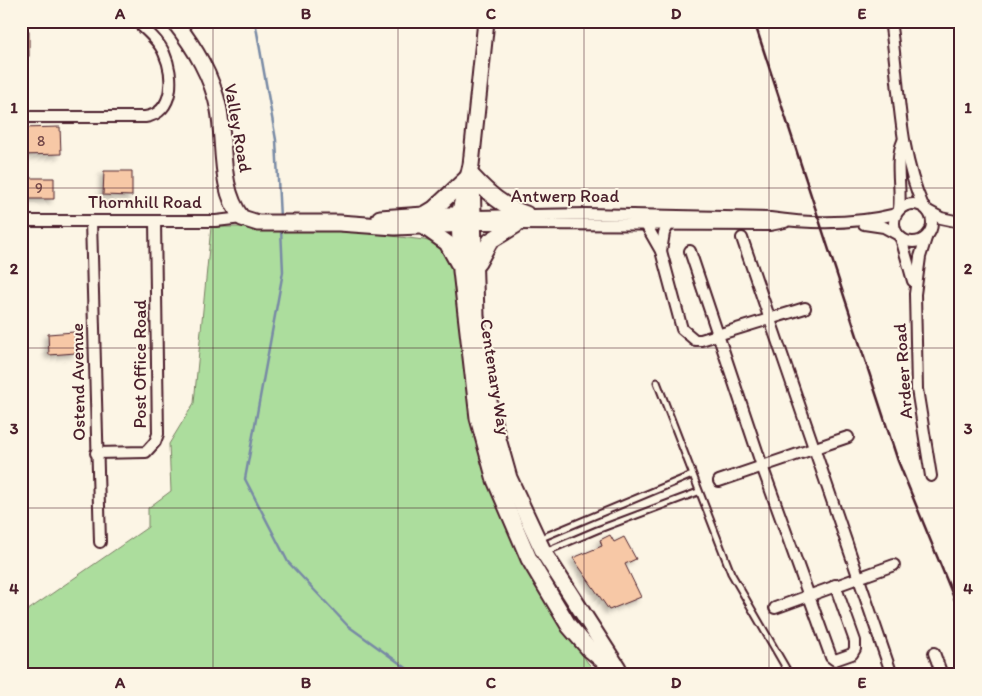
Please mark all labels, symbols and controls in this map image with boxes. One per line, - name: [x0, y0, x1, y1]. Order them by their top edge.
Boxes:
- text: A: [114, 4, 126, 23]
- text: B: [301, 4, 312, 23]
- text: C: [486, 4, 497, 23]
- text: D: [671, 4, 682, 23]
- text: E: [858, 4, 867, 23]
- street label: Valley Road: [219, 82, 257, 174]
- text: 1: [10, 98, 18, 117]
- text: 1: [964, 98, 972, 117]
- house number: 8: [37, 132, 45, 150]
- house number: 9: [35, 179, 43, 197]
- street label: Antwerp Road: [511, 185, 619, 207]
- street label: Thornhill Road: [88, 191, 202, 213]
- text: 2: [10, 259, 19, 278]
- text: 2: [964, 259, 973, 278]
- street label: Post Office Road: [129, 300, 151, 428]
- street label: Centenary Way: [475, 317, 515, 437]
- street label: Ardeer Road: [889, 322, 917, 420]
- street label: Ostend Avenue: [66, 323, 90, 441]
- text: 3: [10, 419, 19, 438]
- text: 3: [964, 419, 973, 438]
- text: 4: [9, 579, 19, 598]
- text: 4: [963, 579, 973, 598]
- text: A: [114, 673, 126, 692]
- text: B: [301, 673, 312, 692]
- text: C: [486, 673, 497, 692]
- text: D: [671, 673, 682, 692]
- text: E: [858, 673, 867, 692]

